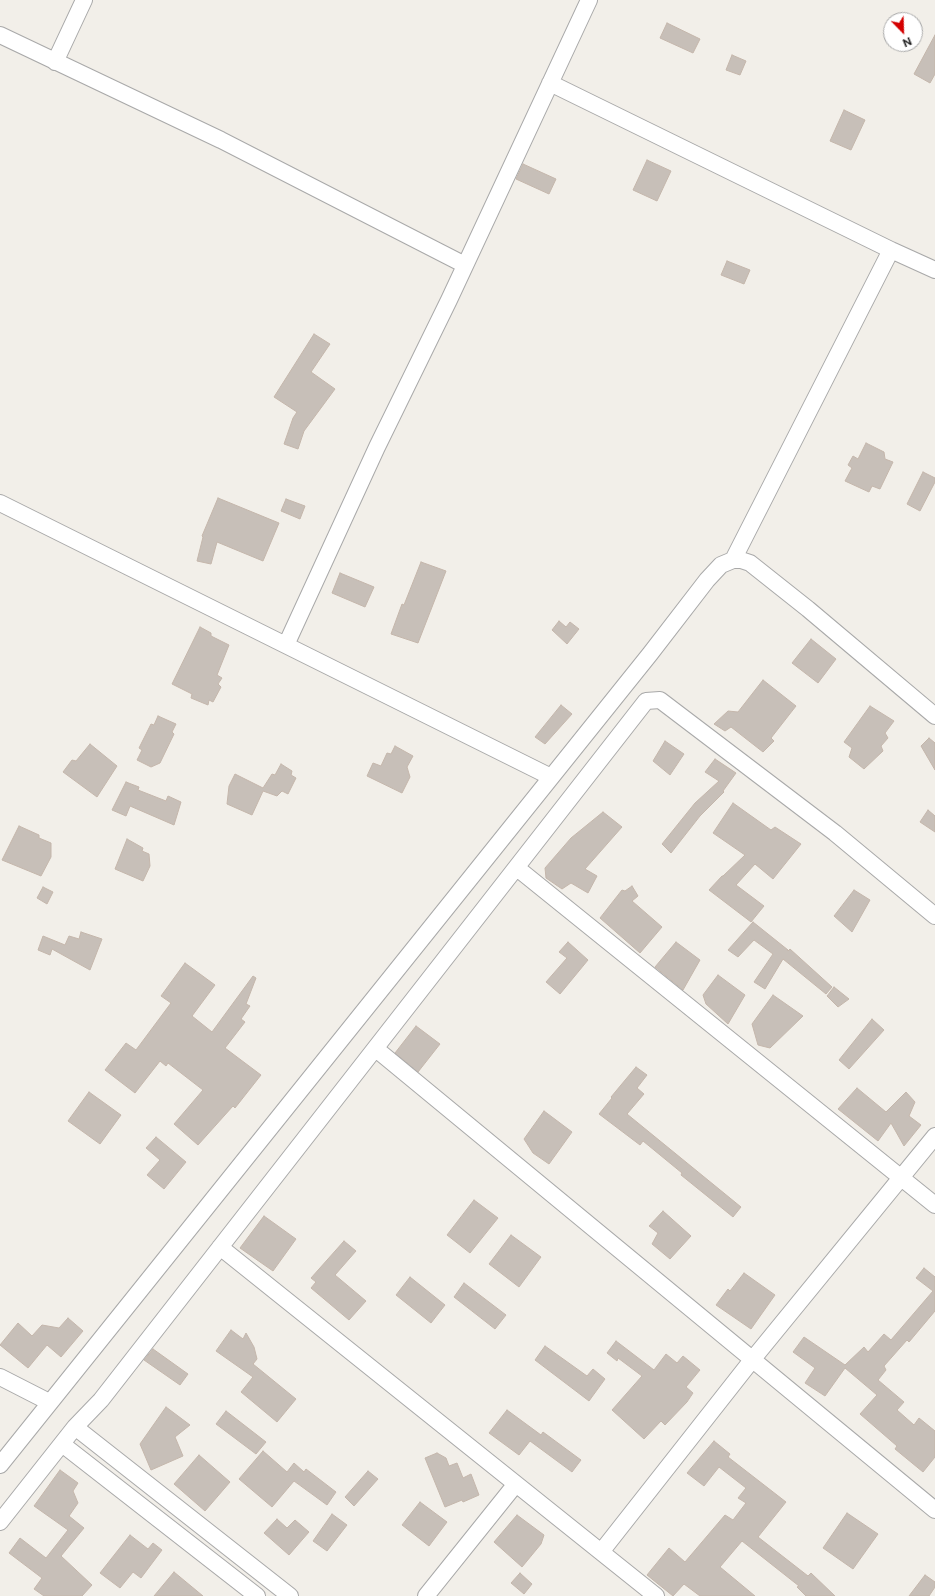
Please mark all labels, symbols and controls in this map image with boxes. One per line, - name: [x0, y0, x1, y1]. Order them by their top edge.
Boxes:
- north arrow: [883, 12, 923, 52]
- text: N: [901, 35, 914, 49]

